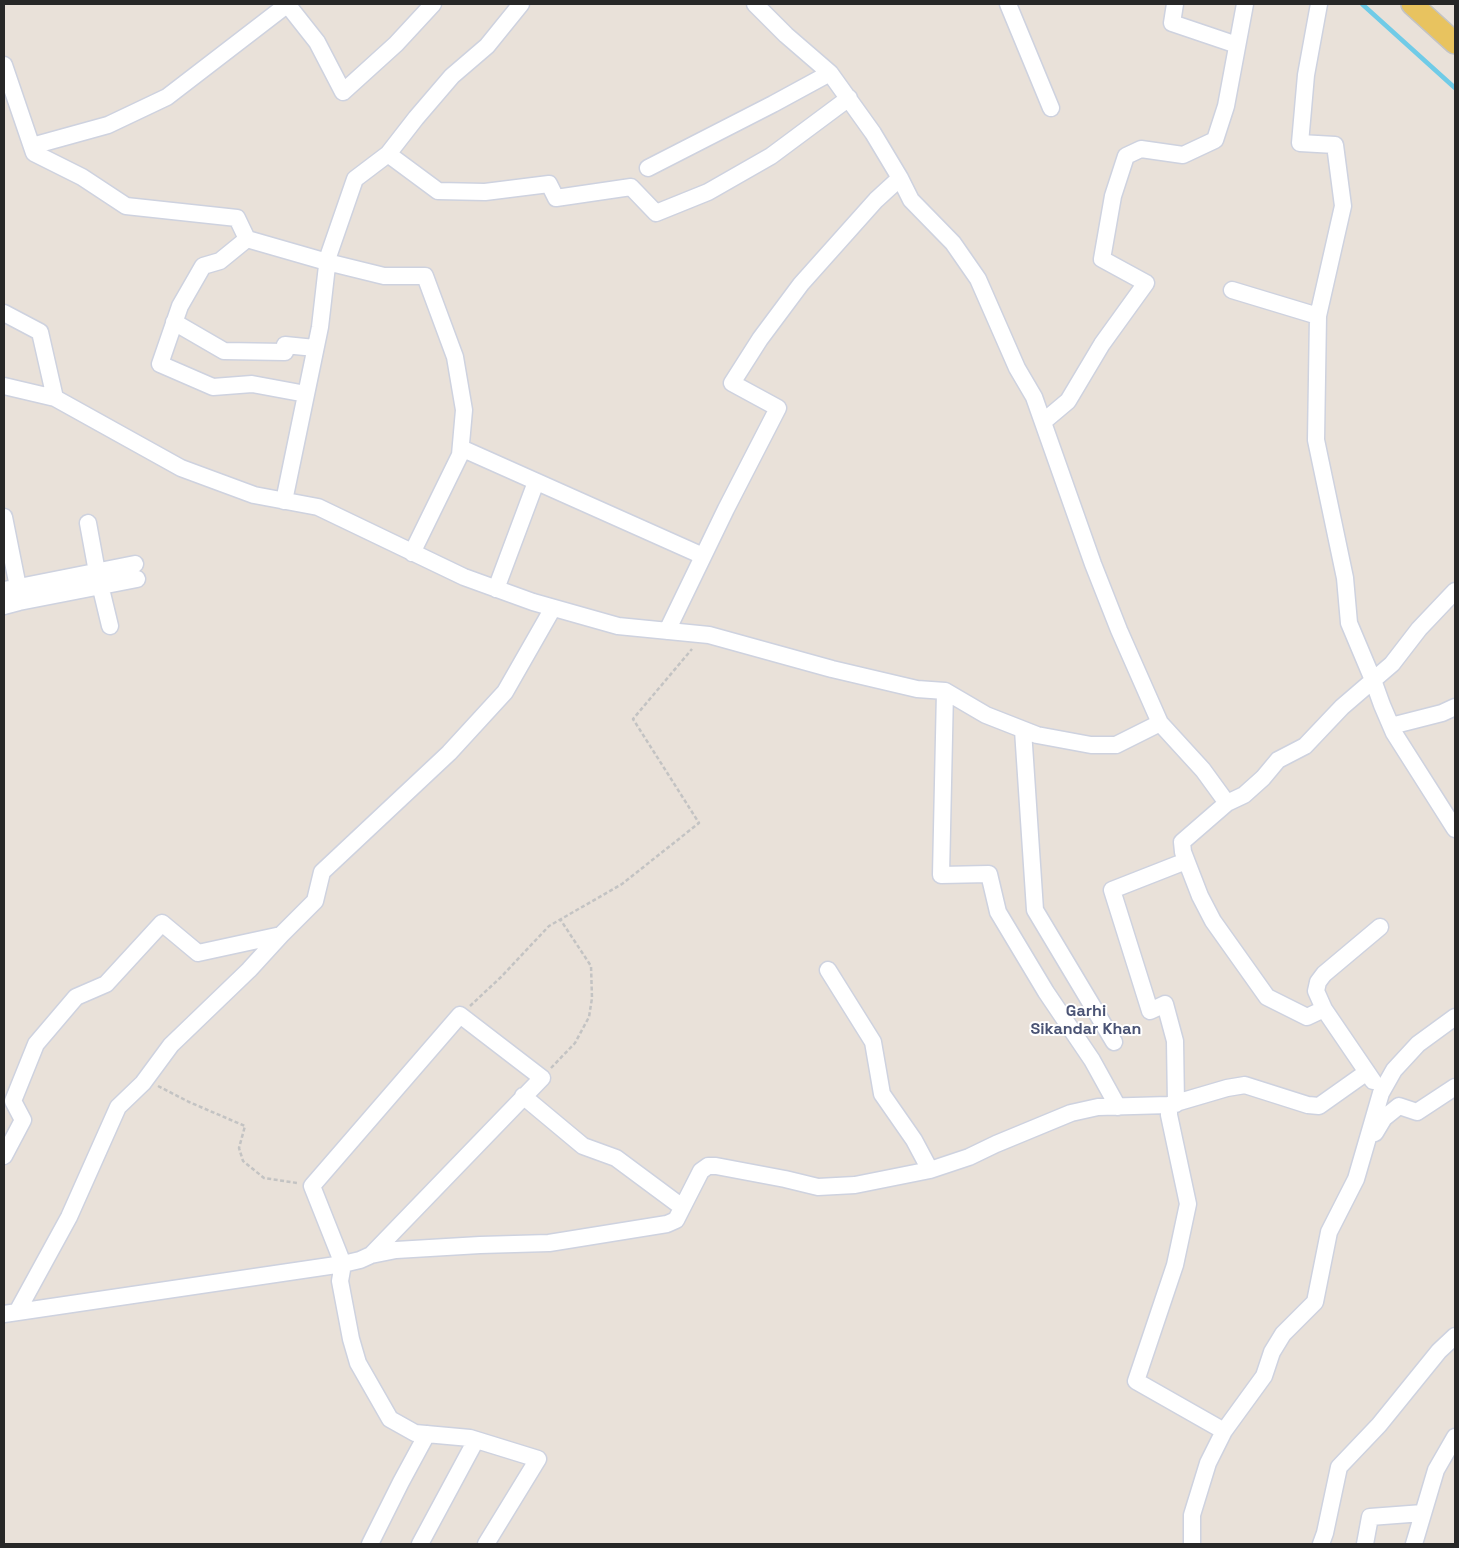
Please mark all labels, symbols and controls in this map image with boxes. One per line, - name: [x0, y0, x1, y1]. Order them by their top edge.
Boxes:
- district label: Garhi Sikandar Khan: [1031, 1002, 1141, 1040]

